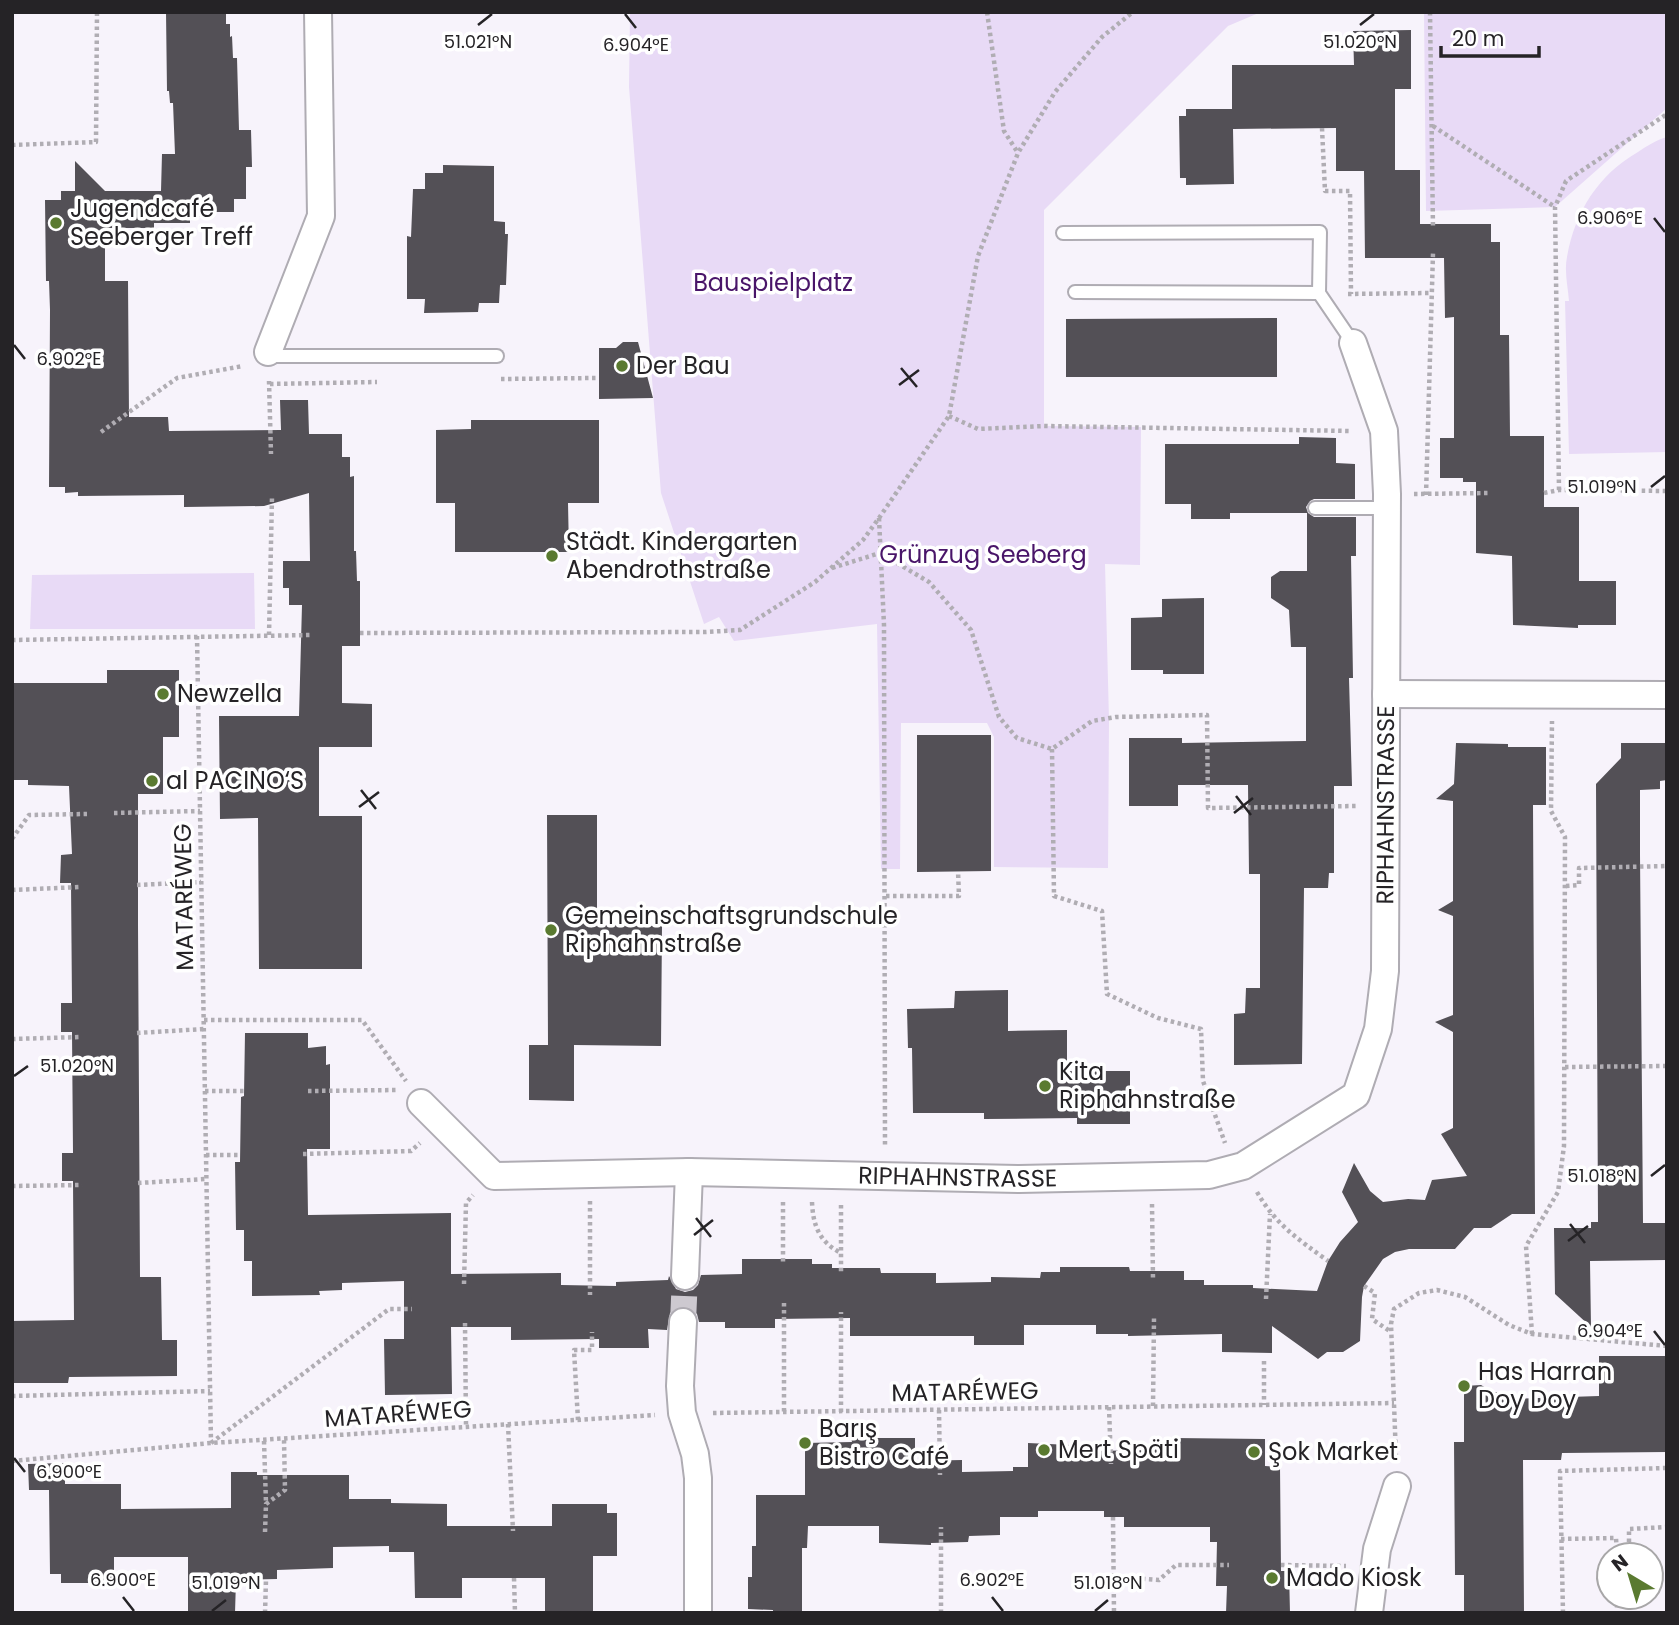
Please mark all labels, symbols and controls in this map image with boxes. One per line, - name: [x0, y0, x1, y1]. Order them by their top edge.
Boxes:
- scale bar: [1441, 14, 1539, 58]
- text: 20 m: [1452, 24, 1505, 53]
- text: 51.021°N: [444, 29, 512, 54]
- text: 51.020°N: [1323, 29, 1397, 54]
- text: 6.904°E: [603, 32, 669, 57]
- place label: Jugendcafé Seeberger Treff: [70, 192, 253, 253]
- text: 6.906°E: [1577, 205, 1643, 230]
- marker: Jugendcafé Seeberger Treff: [48, 215, 64, 231]
- park label: Bauspielplatz: [693, 266, 853, 299]
- text: 6.902°E: [37, 346, 101, 371]
- place label: Der Bau: [636, 349, 730, 382]
- marker: Der Bau: [614, 358, 630, 374]
- text: 51.019°N: [1567, 474, 1637, 499]
- place label: Städt. Kindergarten Abendrothstraße: [566, 525, 798, 586]
- park label: Grünzug Seeberg: [879, 538, 1087, 571]
- marker: Städt. Kindergarten Abendrothstraße: [544, 548, 560, 564]
- place label: Newzella: [177, 677, 282, 710]
- marker: Newzella: [155, 686, 171, 702]
- street label: RIPHAHNSTRASSE: [1368, 705, 1402, 905]
- place label: al PACINO‘S: [166, 764, 304, 797]
- marker: al PACINO‘S: [144, 773, 160, 789]
- street label: MATARÉWEG: [166, 823, 201, 971]
- place label: Gemeinschaftsgrundschule Riphahnstraße: [565, 899, 898, 960]
- marker: Gemeinschaftsgrundschule Riphahnstraße: [543, 922, 559, 938]
- text: 51.020°N: [40, 1053, 114, 1078]
- place label: Kita Riphahnstraße: [1059, 1055, 1236, 1116]
- marker: Kita Riphahnstraße: [1037, 1078, 1053, 1094]
- street label: RIPHAHNSTRASSE: [858, 1159, 1057, 1195]
- text: 51.018°N: [1567, 1163, 1637, 1188]
- text: 6.904°E: [1577, 1318, 1643, 1343]
- place label: Has Harran Doy Doy: [1478, 1355, 1612, 1416]
- street label: MATARÉWEG: [891, 1374, 1039, 1409]
- marker: Has Harran Doy Doy: [1456, 1378, 1472, 1394]
- street label: MATARÉWEG: [323, 1392, 473, 1435]
- place label: Barış Bistro Café: [819, 1412, 949, 1473]
- place label: Mert Späti: [1058, 1433, 1179, 1466]
- marker: Barış Bistro Café: [797, 1435, 813, 1451]
- place label: Şok Market: [1268, 1435, 1398, 1468]
- marker: Mert Späti: [1036, 1442, 1052, 1458]
- marker: Şok Market: [1246, 1444, 1262, 1460]
- text: 6.900°E: [36, 1459, 102, 1484]
- north arrow: [1595, 1541, 1665, 1611]
- text: N: [1606, 1548, 1634, 1578]
- place label: Mado Kiosk: [1286, 1561, 1422, 1594]
- text: 6.900°E: [90, 1567, 156, 1592]
- text: 6.902°E: [960, 1567, 1024, 1592]
- text: 51.019°N: [191, 1570, 261, 1595]
- text: 51.018°N: [1073, 1570, 1143, 1595]
- marker: Mado Kiosk: [1264, 1570, 1280, 1586]

